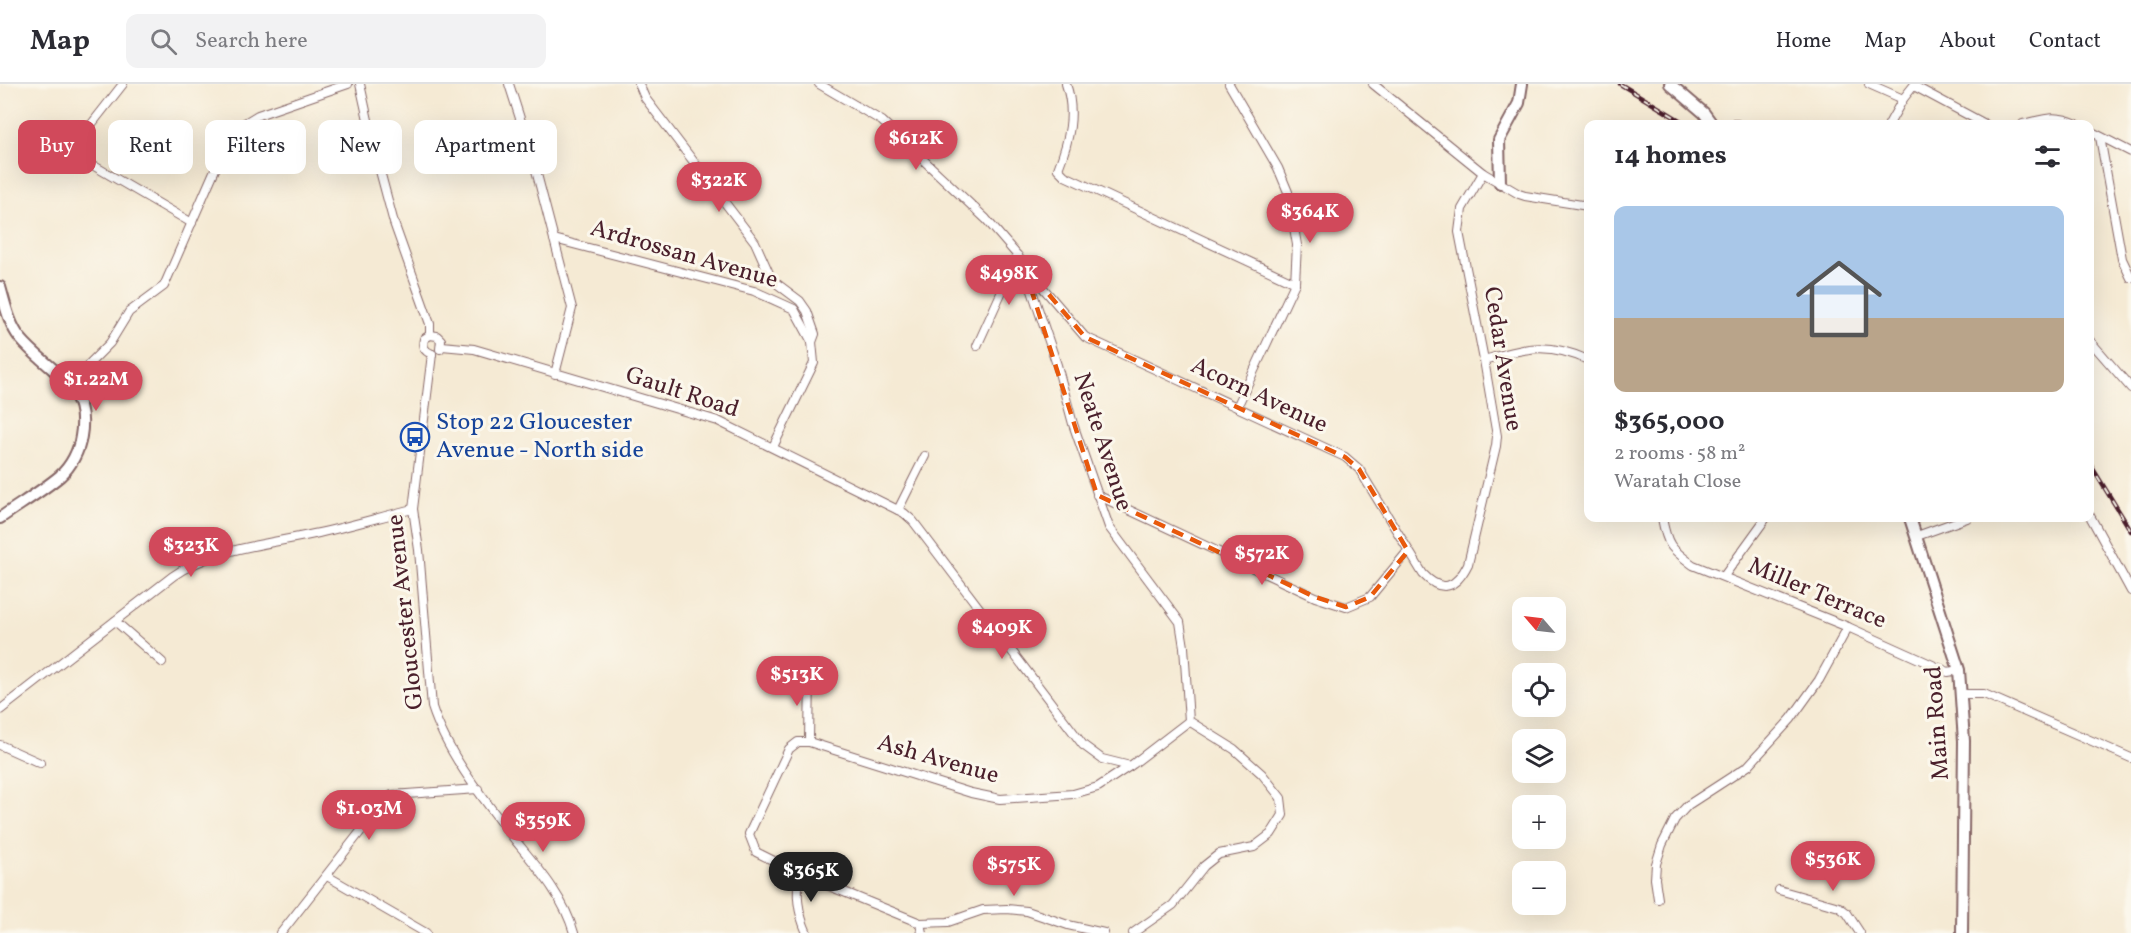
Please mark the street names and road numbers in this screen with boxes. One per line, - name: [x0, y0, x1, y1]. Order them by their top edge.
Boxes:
- street label: Ardrossan Avenue: [586, 212, 782, 298]
- street label: Cedar Avenue: [1474, 284, 1530, 434]
- street label: Acorn Avenue: [1185, 349, 1333, 443]
- street label: Gault Road: [621, 359, 743, 427]
- street label: Neate Avenue: [1064, 368, 1140, 516]
- street label: Gloucester Avenue: [379, 513, 433, 711]
- street label: Miller Terrace: [1743, 550, 1891, 638]
- street label: Main Road: [1917, 665, 1959, 781]
- street label: Ash Avenue: [873, 726, 1003, 794]

